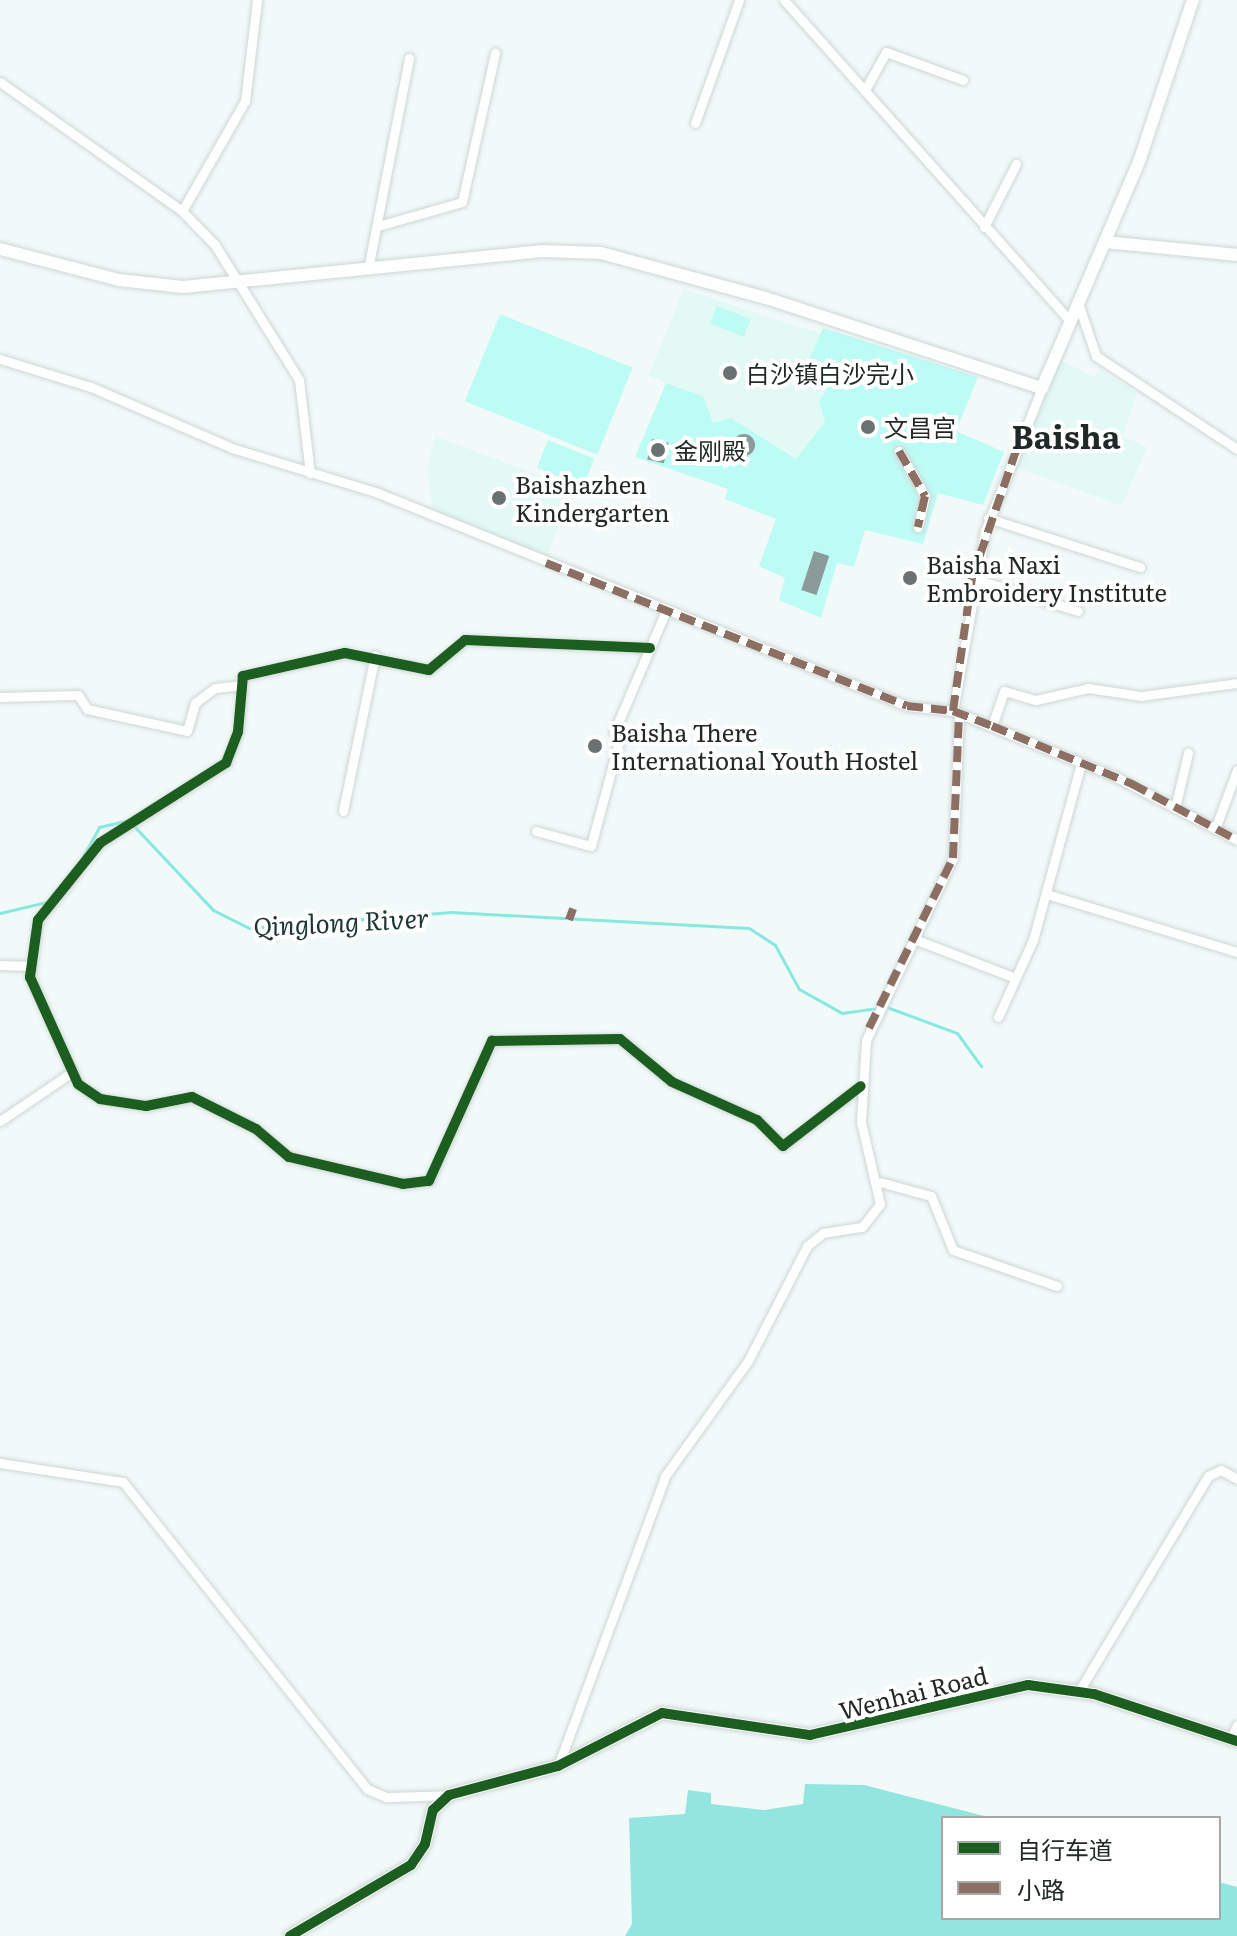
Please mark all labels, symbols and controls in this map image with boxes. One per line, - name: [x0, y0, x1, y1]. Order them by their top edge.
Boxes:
- place label: 白沙镇白沙完小: [746, 359, 914, 387]
- marker: 白沙镇白沙完小: [721, 364, 739, 382]
- place label: 文昌宫: [884, 413, 956, 441]
- district label: Baisha: [1012, 416, 1120, 454]
- marker: 文昌宫: [859, 418, 877, 436]
- place label: 金刚殿: [674, 436, 746, 464]
- marker: 金刚殿: [649, 441, 667, 459]
- place label: Baishazhen Kindergarten: [515, 470, 670, 526]
- marker: Baishazhen Kindergarten: [490, 489, 508, 507]
- place label: Baisha Naxi Embroidery Institute: [926, 550, 1167, 606]
- marker: Baisha Naxi Embroidery Institute: [901, 569, 919, 587]
- place label: Baisha There International Youth Hostel: [611, 718, 918, 774]
- marker: Baisha There International Youth Hostel: [586, 737, 604, 755]
- water label: Qinglong River: [252, 901, 430, 941]
- street label: Wenhai Road: [836, 1660, 990, 1724]
- legend: [941, 1816, 1221, 1920]
- text: 自行车道: [1017, 1831, 1113, 1866]
- text: 小路: [1017, 1871, 1065, 1906]

